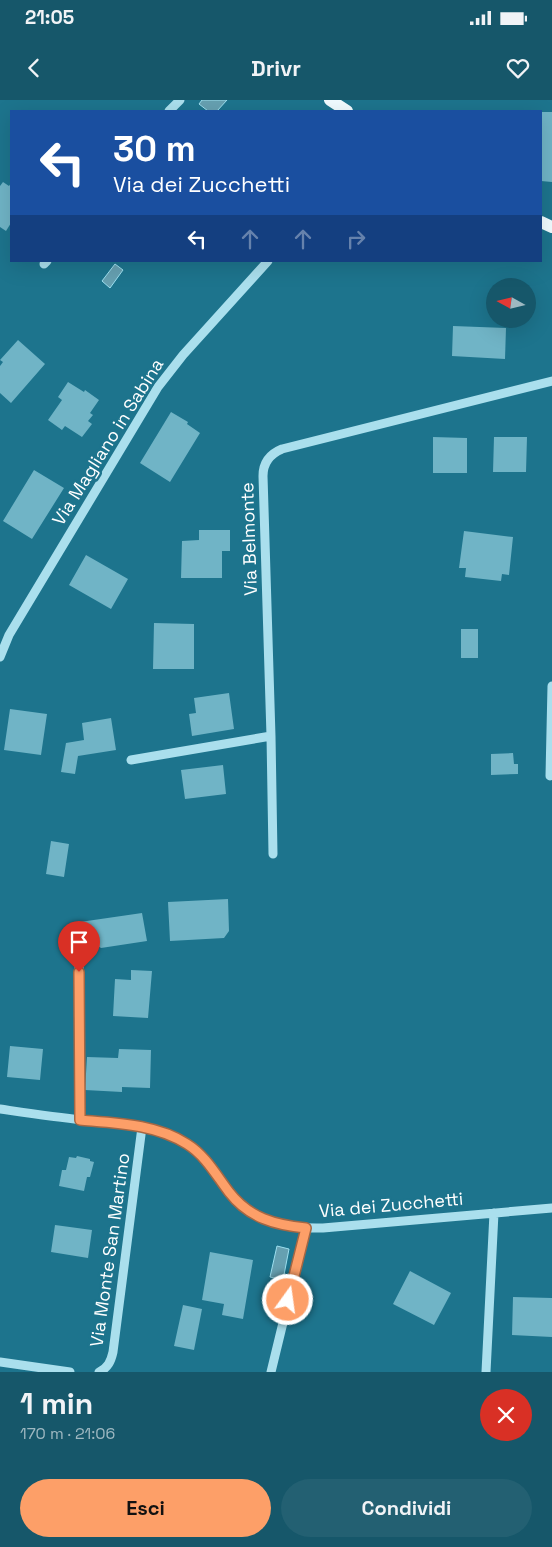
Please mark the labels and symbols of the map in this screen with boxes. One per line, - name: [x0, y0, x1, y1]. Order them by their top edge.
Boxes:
- north arrow: [486, 278, 536, 328]
- street label: Via Magliano in Sabina: [47, 354, 168, 529]
- street label: Via Belmonte: [235, 482, 262, 596]
- pin: [58, 921, 100, 972]
- street label: Via Monte San Martino: [84, 1151, 135, 1348]
- street label: Via dei Zucchetti: [318, 1187, 464, 1222]
- position arrow: [261, 1273, 313, 1325]

